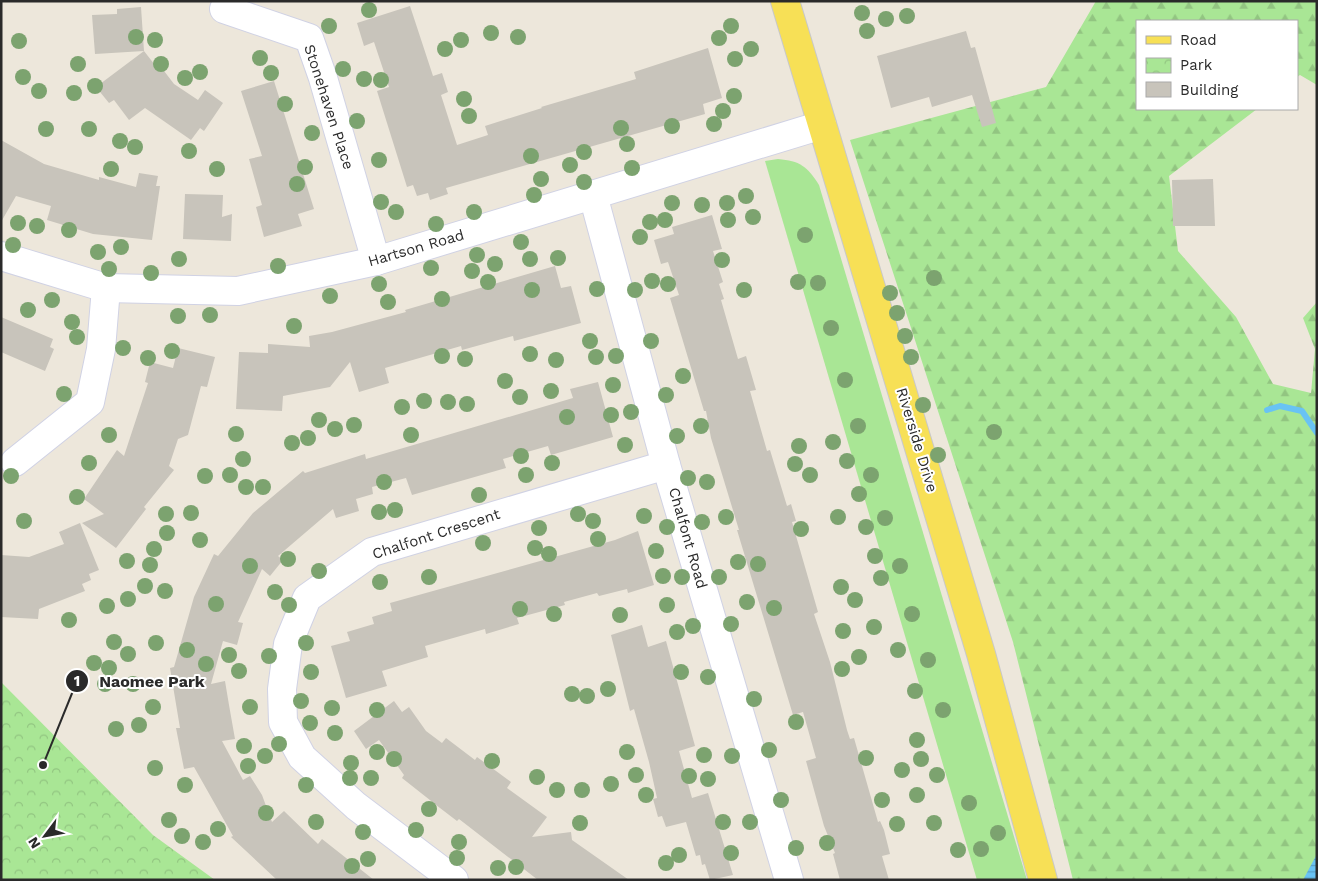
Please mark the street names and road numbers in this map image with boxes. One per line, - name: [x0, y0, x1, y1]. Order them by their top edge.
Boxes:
- street label: Stonehaven Place: [300, 42, 358, 172]
- street label: Hartson Road: [366, 226, 466, 270]
- street label: Riverside Drive: [893, 385, 941, 495]
- street label: Chalfont Road: [665, 485, 711, 591]
- street label: Chalfont Crescent: [370, 505, 503, 563]

